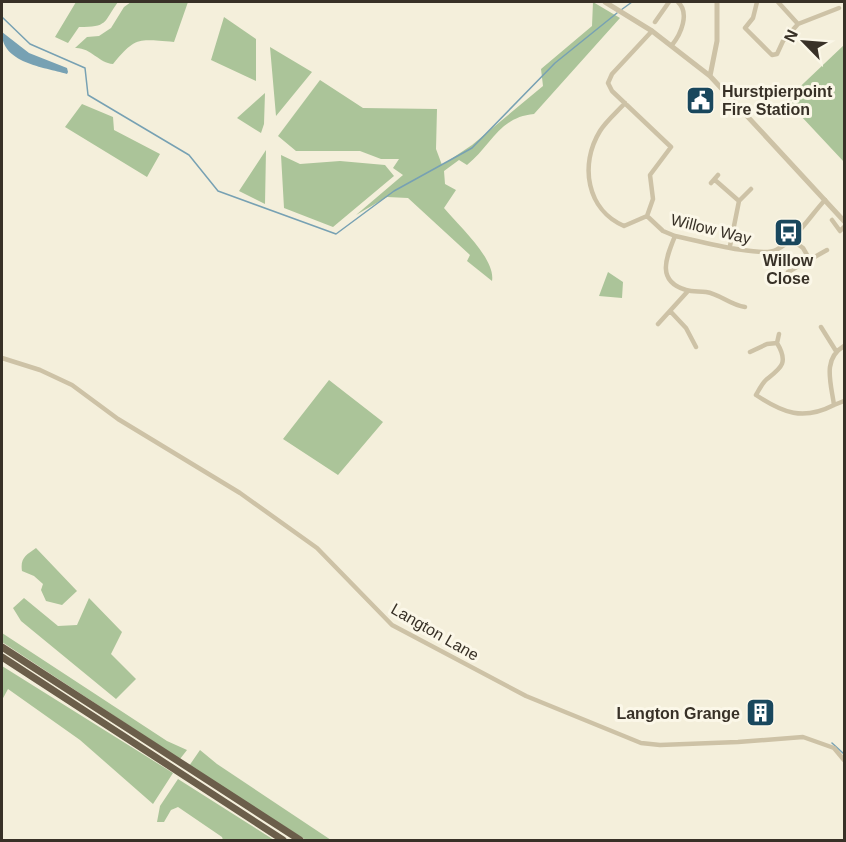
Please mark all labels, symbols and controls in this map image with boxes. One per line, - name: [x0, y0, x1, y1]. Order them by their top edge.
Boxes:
- north arrow: [774, 12, 834, 72]
- text: N: [781, 27, 801, 45]
- place label: Hurstpierpoint Fire Station: [722, 83, 833, 118]
- public building icon: Hurstpierpoint Fire Station: [685, 84, 717, 116]
- street label: Willow Way: [669, 211, 753, 247]
- bus stop icon: Willow Close: [772, 216, 804, 248]
- place label: Willow Close: [763, 252, 814, 287]
- street label: Langton Lane: [388, 600, 482, 664]
- building icon: Langton Grange: [745, 697, 777, 729]
- place label: Langton Grange: [616, 705, 740, 722]

